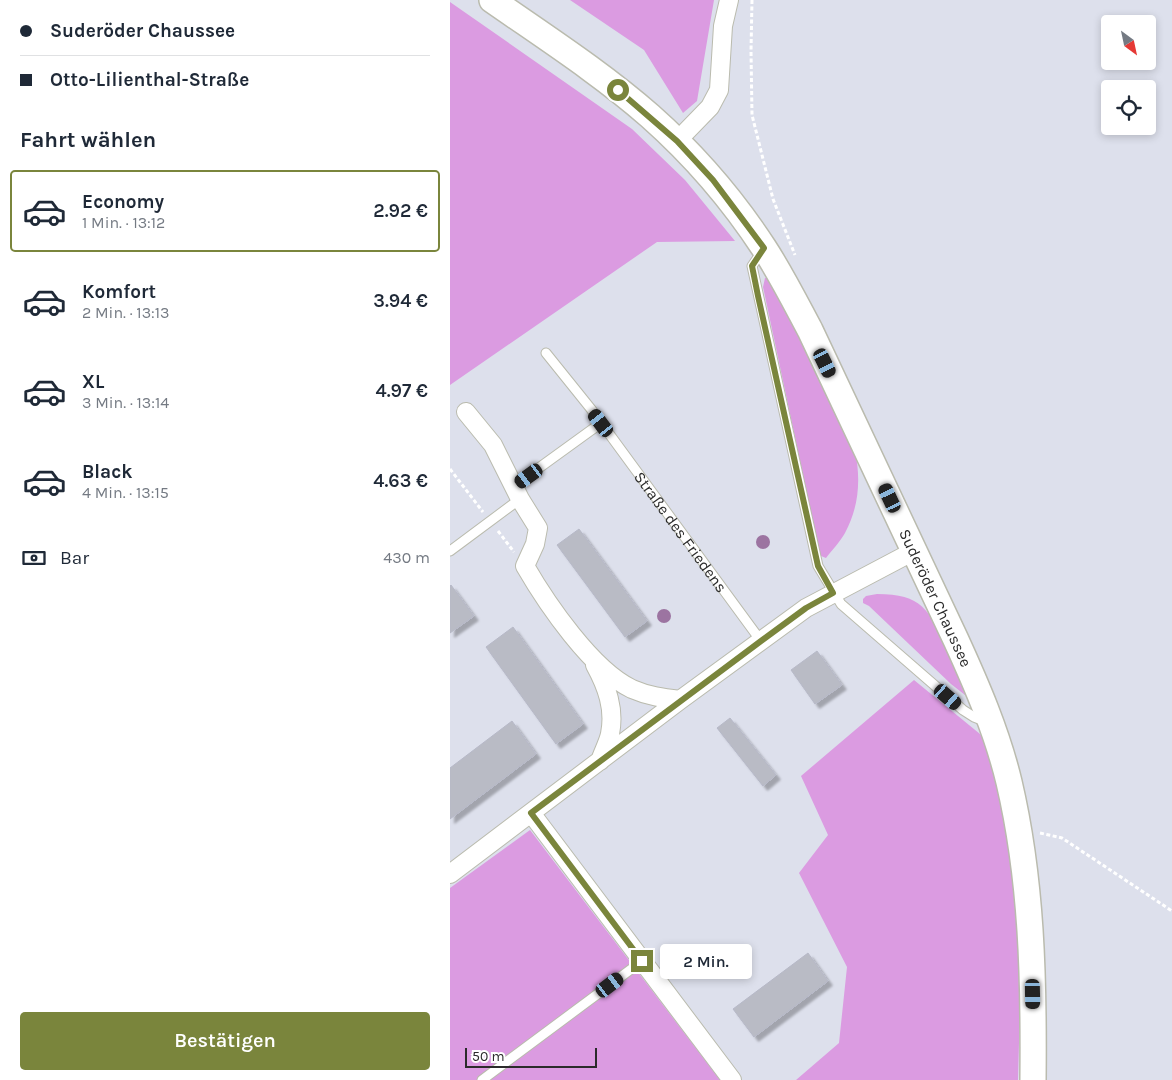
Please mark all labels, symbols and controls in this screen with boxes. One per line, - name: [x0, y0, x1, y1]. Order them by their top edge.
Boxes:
- north arrow: [1101, 15, 1156, 70]
- map controls: [1101, 15, 1156, 135]
- text: Suderöder Chaussee: [50, 20, 235, 42]
- text: Otto-Lilienthal-Straße: [50, 69, 249, 91]
- route start: [607, 79, 629, 101]
- button: locate: [1101, 80, 1156, 135]
- text: Fahrt wählen: [20, 127, 156, 153]
- icon: car: [22, 189, 67, 234]
- text: Economy: [82, 191, 164, 213]
- text: 2.92 €: [373, 200, 428, 222]
- text: 1 Min. · 13:12: [82, 213, 165, 232]
- icon: car: [22, 279, 67, 324]
- text: Komfort: [82, 281, 156, 303]
- text: 3.94 €: [373, 290, 428, 312]
- text: 2 Min. · 13:13: [82, 303, 170, 322]
- car: [811, 346, 838, 380]
- icon: car: [22, 369, 67, 414]
- text: XL: [82, 371, 104, 393]
- text: 4.97 €: [376, 380, 428, 402]
- text: 3 Min. · 13:14: [82, 393, 169, 412]
- car: [585, 407, 616, 439]
- icon: car: [22, 459, 67, 504]
- text: Black: [82, 461, 133, 483]
- car: [512, 461, 545, 491]
- street label: Straße des Friedens: [630, 468, 731, 596]
- text: 4.63 €: [373, 470, 428, 492]
- car: [876, 481, 903, 515]
- text: 4 Min. · 13:15: [82, 483, 169, 502]
- street label: Suderöder Chaussee: [895, 526, 976, 670]
- icon: cash: [20, 544, 48, 572]
- text: Bar: [60, 547, 89, 569]
- text: 430 m: [383, 548, 430, 567]
- car: [931, 681, 964, 713]
- callout: 2 Min.: [660, 944, 752, 978]
- route end: [631, 950, 653, 972]
- text: 2 Min.: [683, 952, 729, 971]
- car: [593, 970, 626, 1000]
- car: [1025, 979, 1040, 1009]
- button: Bestätigen: [20, 1012, 430, 1070]
- scale bar: [465, 1045, 598, 1068]
- text: 50 m: [472, 1048, 505, 1065]

